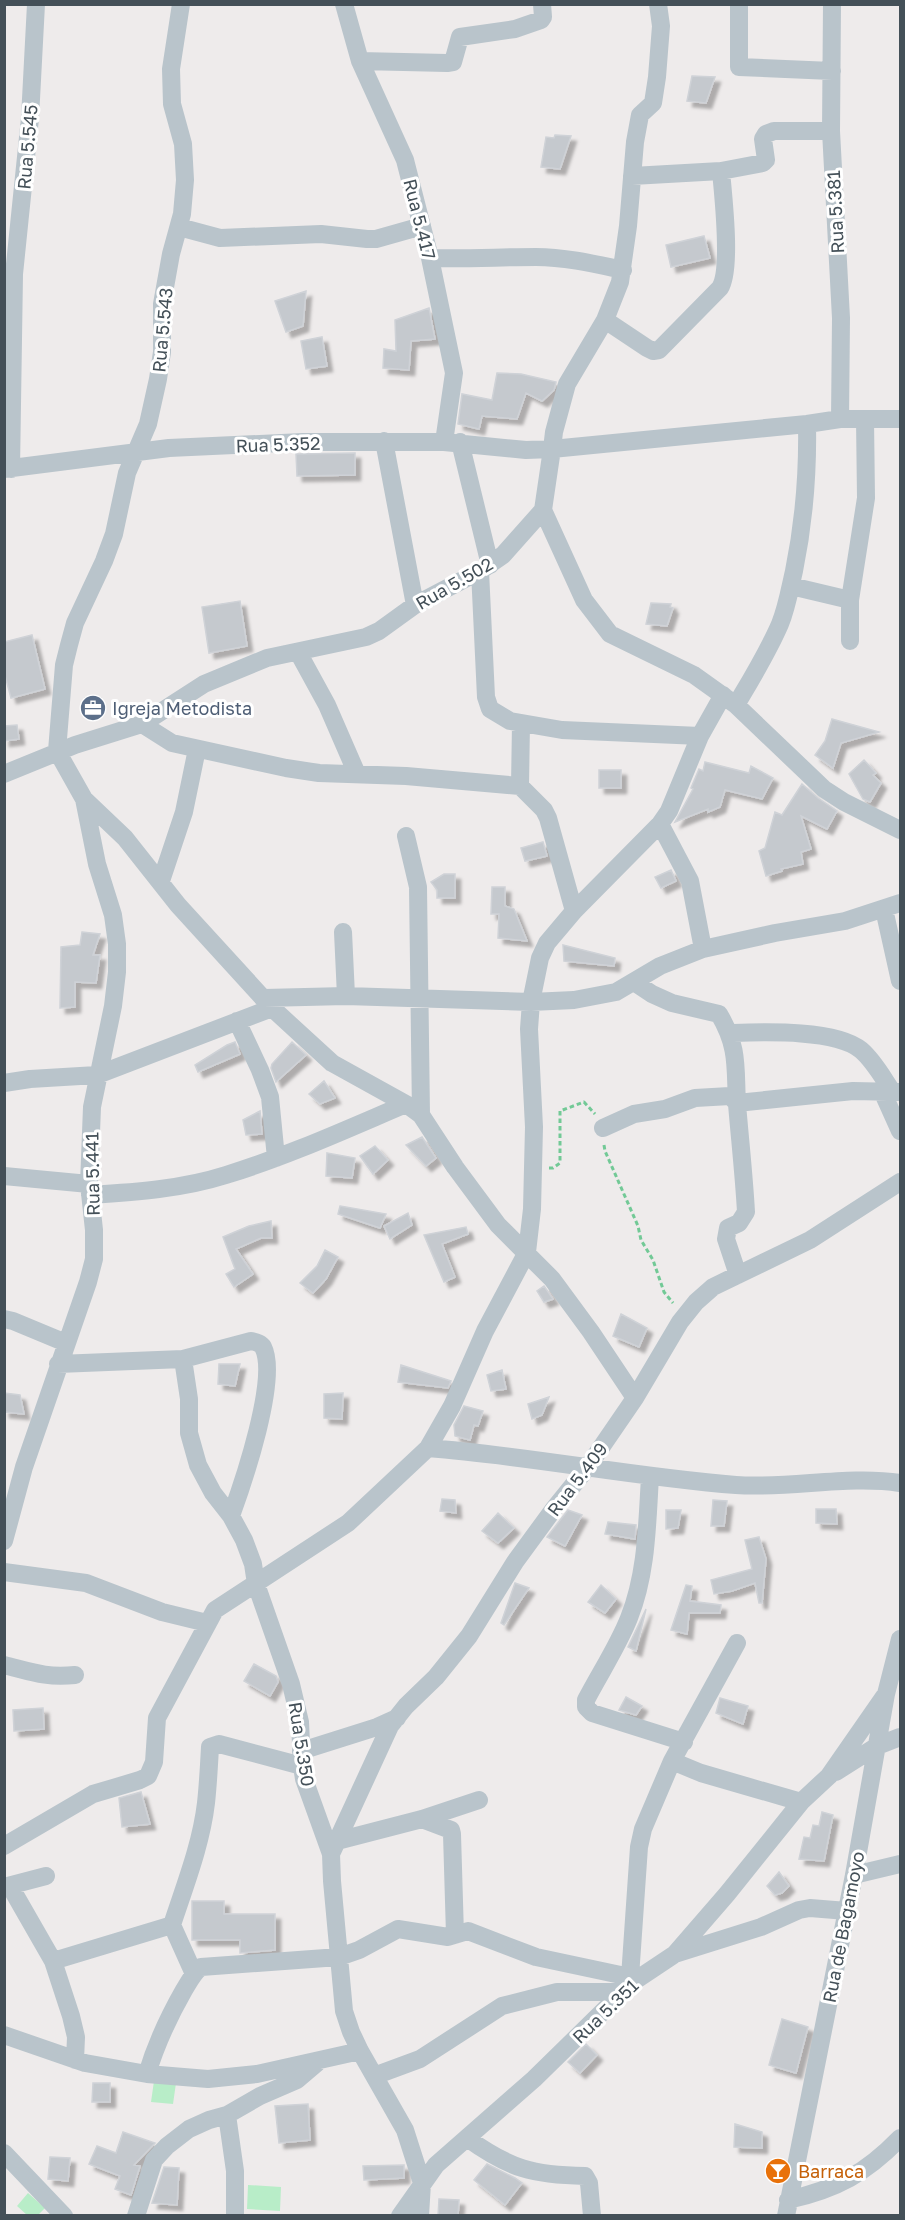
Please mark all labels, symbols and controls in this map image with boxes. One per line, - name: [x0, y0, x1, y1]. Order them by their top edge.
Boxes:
- street label: Rua 5.545: [12, 104, 42, 190]
- street label: Rua 5.381: [822, 169, 848, 254]
- street label: Rua 5.417: [399, 176, 441, 262]
- street label: Rua 5.543: [147, 287, 177, 373]
- street label: Rua 5.352: [235, 432, 321, 456]
- street label: Rua 5.502: [412, 552, 496, 614]
- office icon: Igreja Metodista: [78, 693, 108, 723]
- place label: Igreja Metodista: [112, 697, 252, 719]
- street label: Rua 5.441: [80, 1132, 104, 1216]
- street label: Rua 5.409: [542, 1438, 612, 1520]
- street label: Rua 5.350: [284, 1700, 320, 1788]
- street label: Rua de Bagamoyo: [818, 1849, 868, 2005]
- street label: Rua 5.351: [568, 1974, 643, 2048]
- bar icon: Barraca: [763, 2156, 793, 2186]
- place label: Barraca: [798, 2160, 864, 2182]

